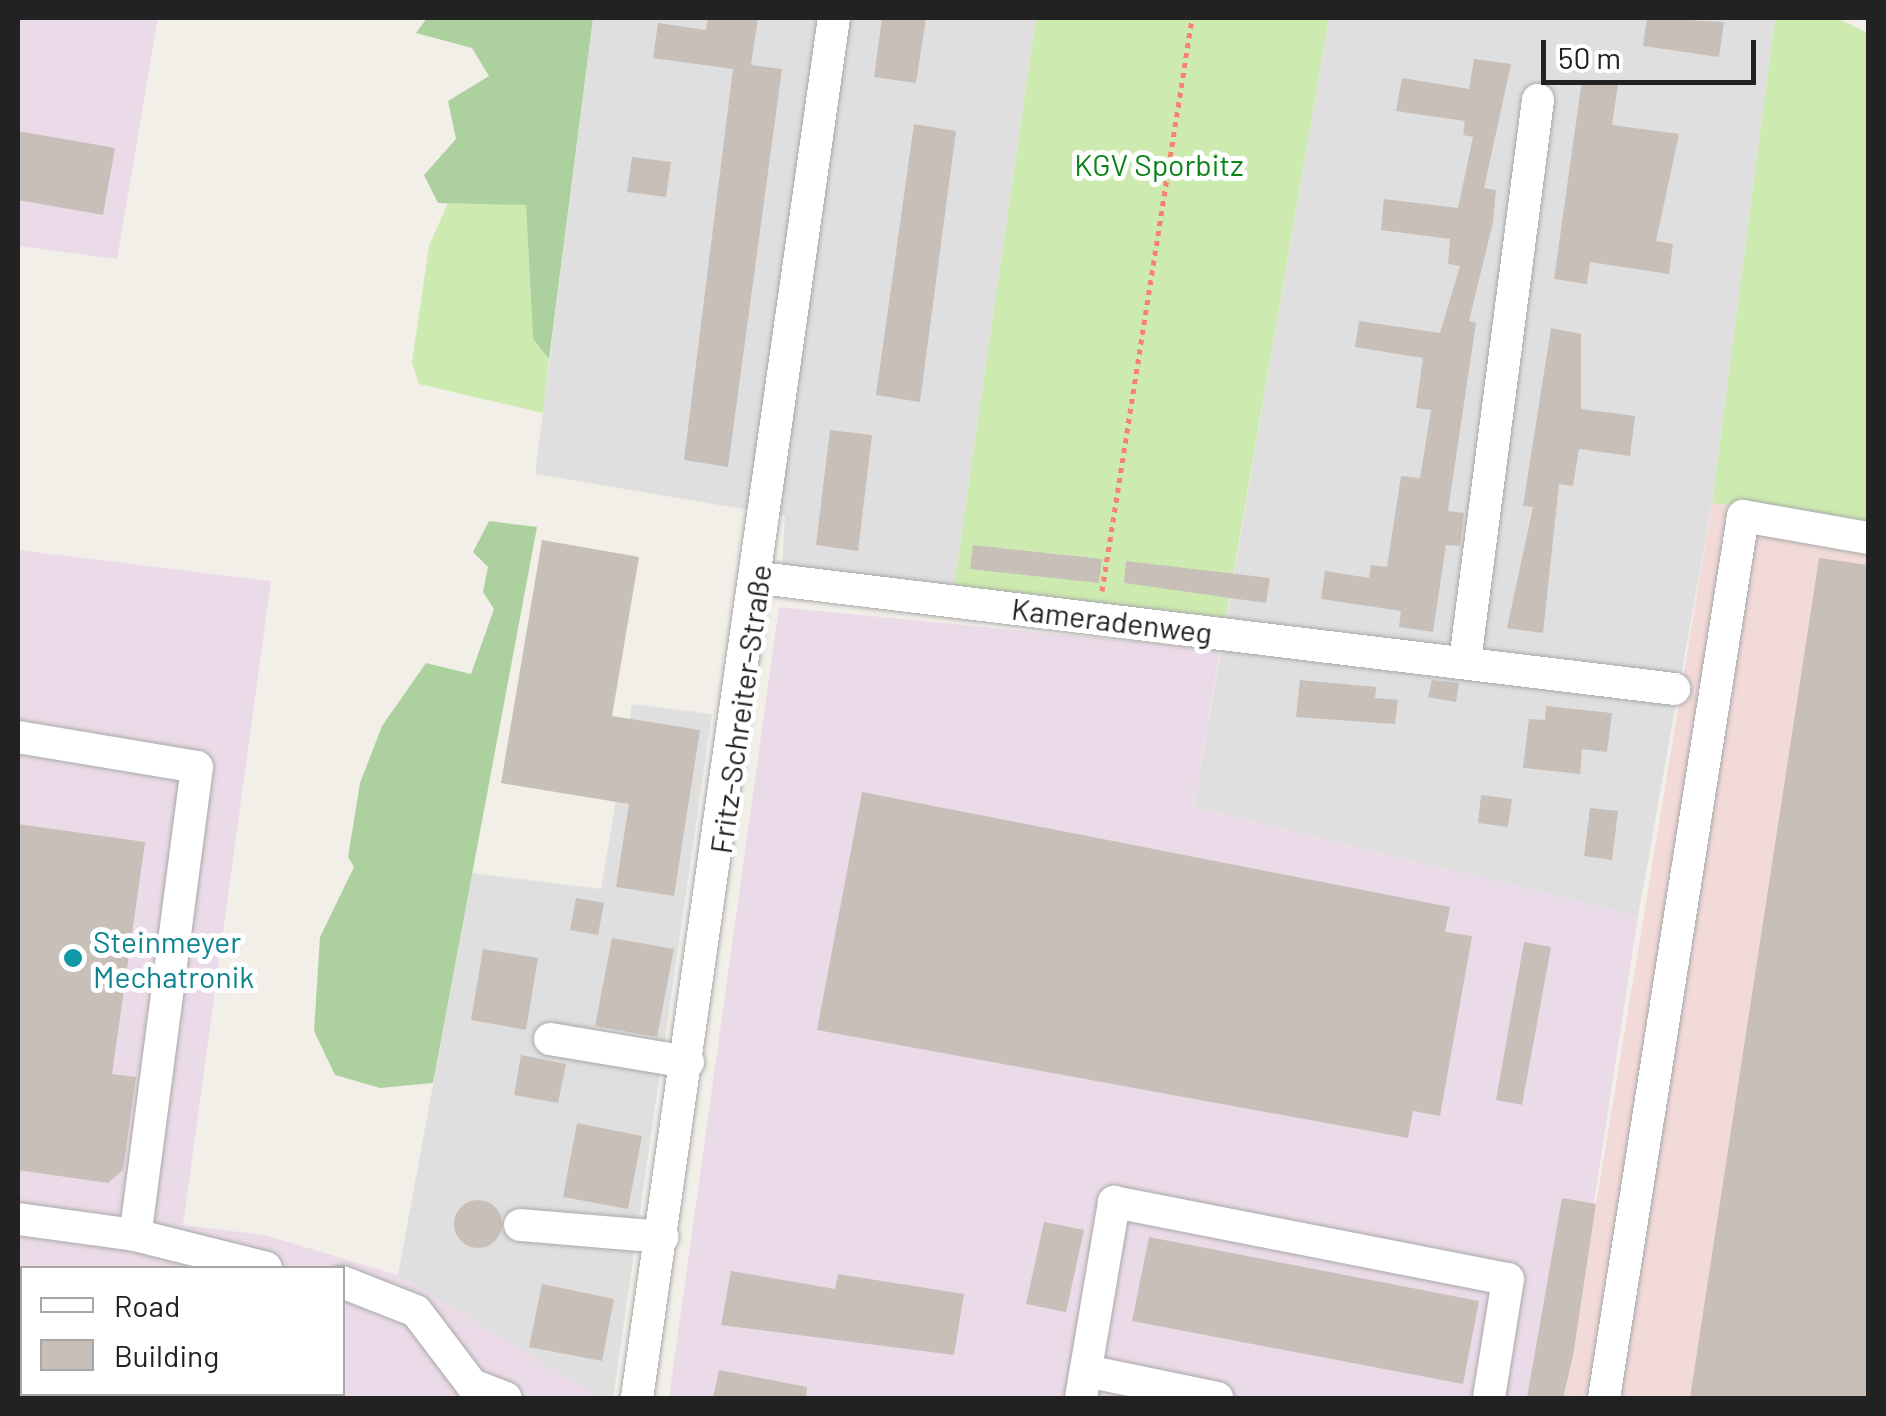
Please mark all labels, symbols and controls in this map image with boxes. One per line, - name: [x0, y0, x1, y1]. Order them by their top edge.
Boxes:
- scale bar: [1546, 20, 1761, 82]
- text: 50 m: [1558, 39, 1621, 75]
- park label: KGV Sporbitz: [1074, 146, 1244, 182]
- street label: Fritz-Schreiter-Straße: [702, 562, 778, 856]
- street label: Kameradenweg: [1010, 590, 1214, 650]
- place label: Steinmeyer Mechatronik: [93, 923, 254, 994]
- marker: Steinmeyer Mechatronik: [62, 947, 84, 969]
- legend: [20, 1266, 345, 1396]
- text: Road: [114, 1287, 180, 1323]
- text: Building: [114, 1337, 219, 1373]

